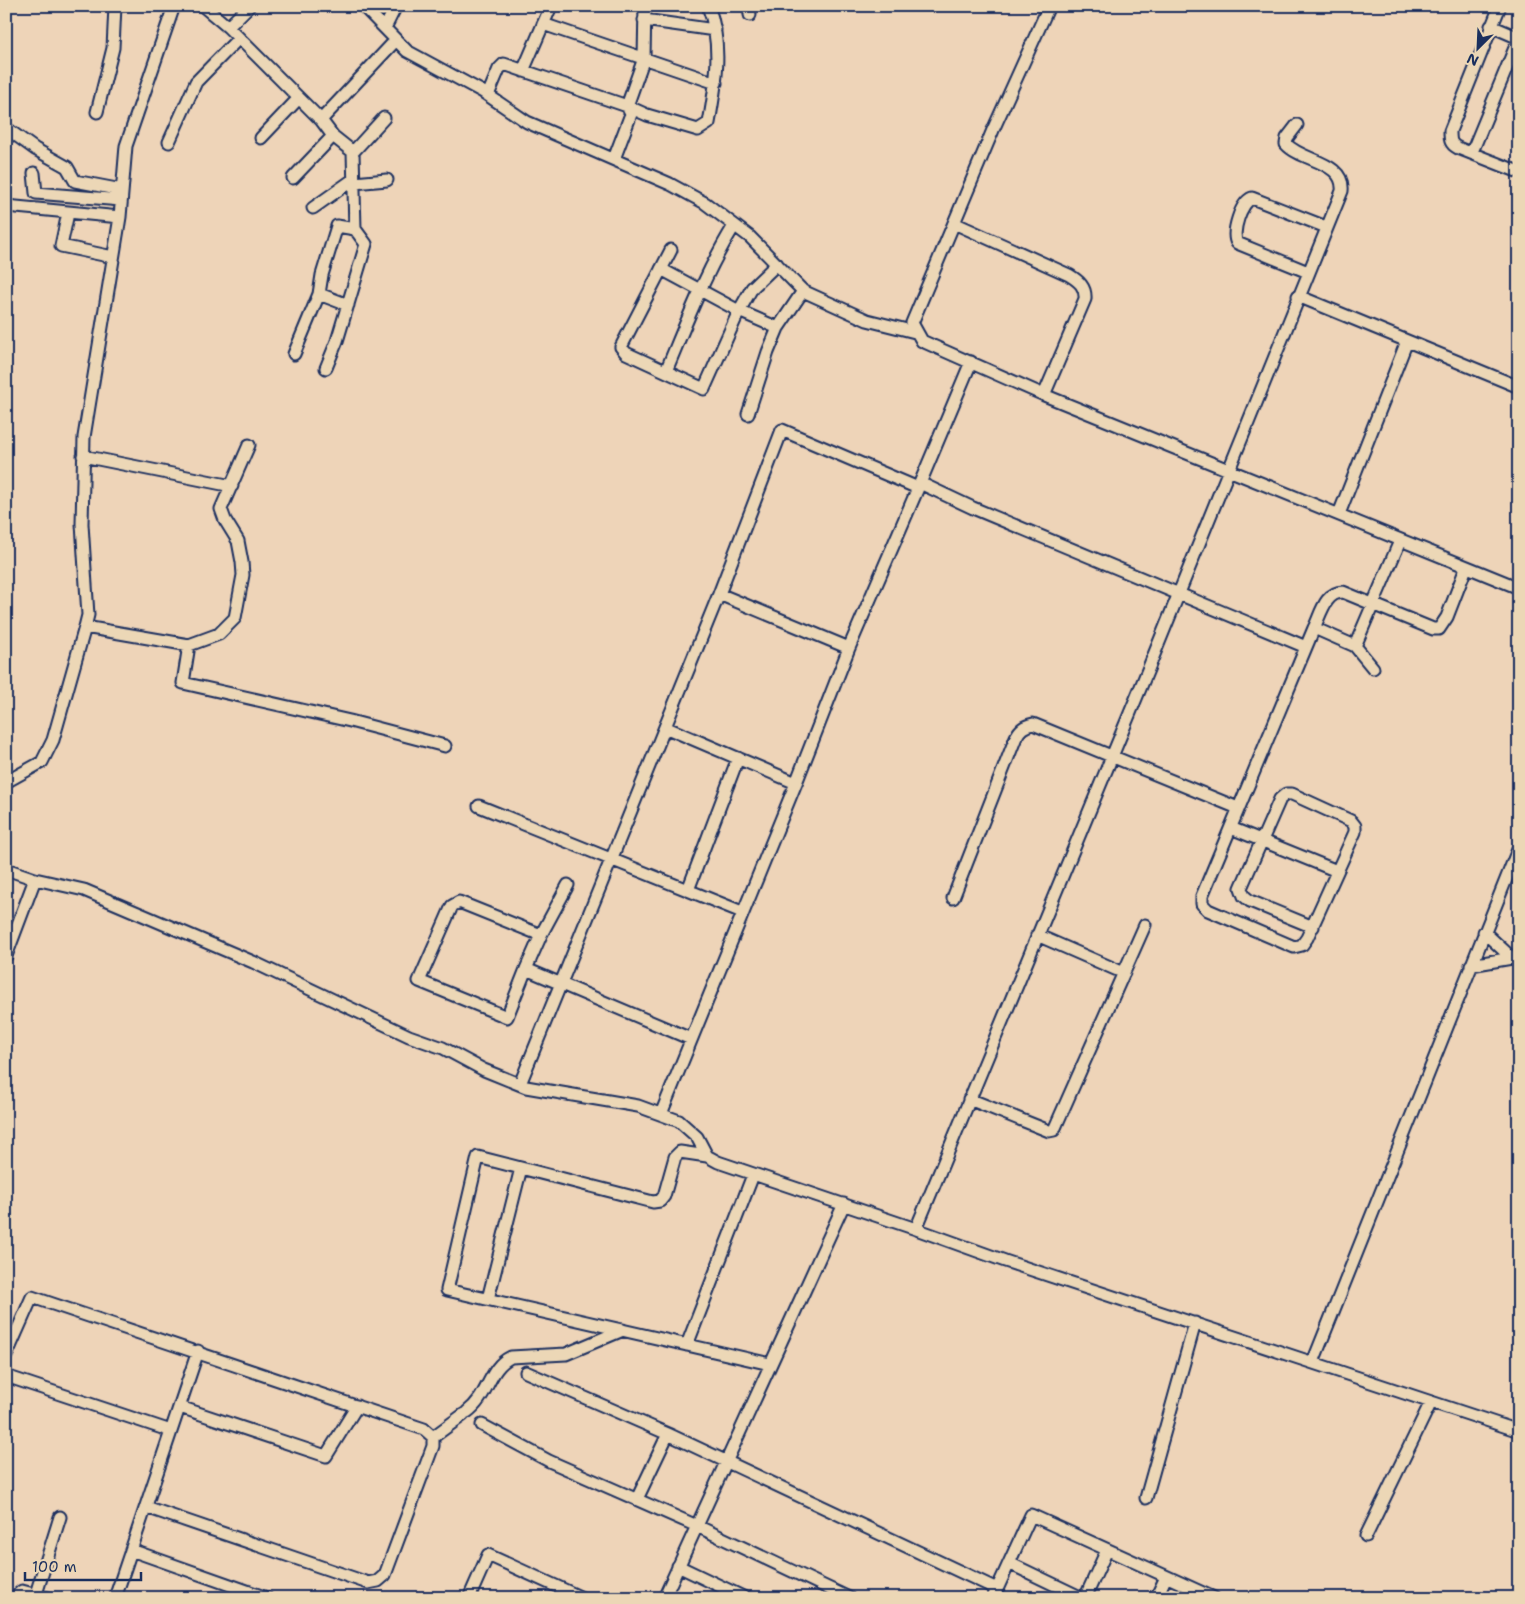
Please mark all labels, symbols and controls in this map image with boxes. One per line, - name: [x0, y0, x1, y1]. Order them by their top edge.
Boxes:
- north arrow: [1452, 22, 1502, 72]
- text: N: [1464, 49, 1481, 70]
- scale bar: [25, 1549, 141, 1581]
- text: 100 m: [32, 1557, 77, 1577]

